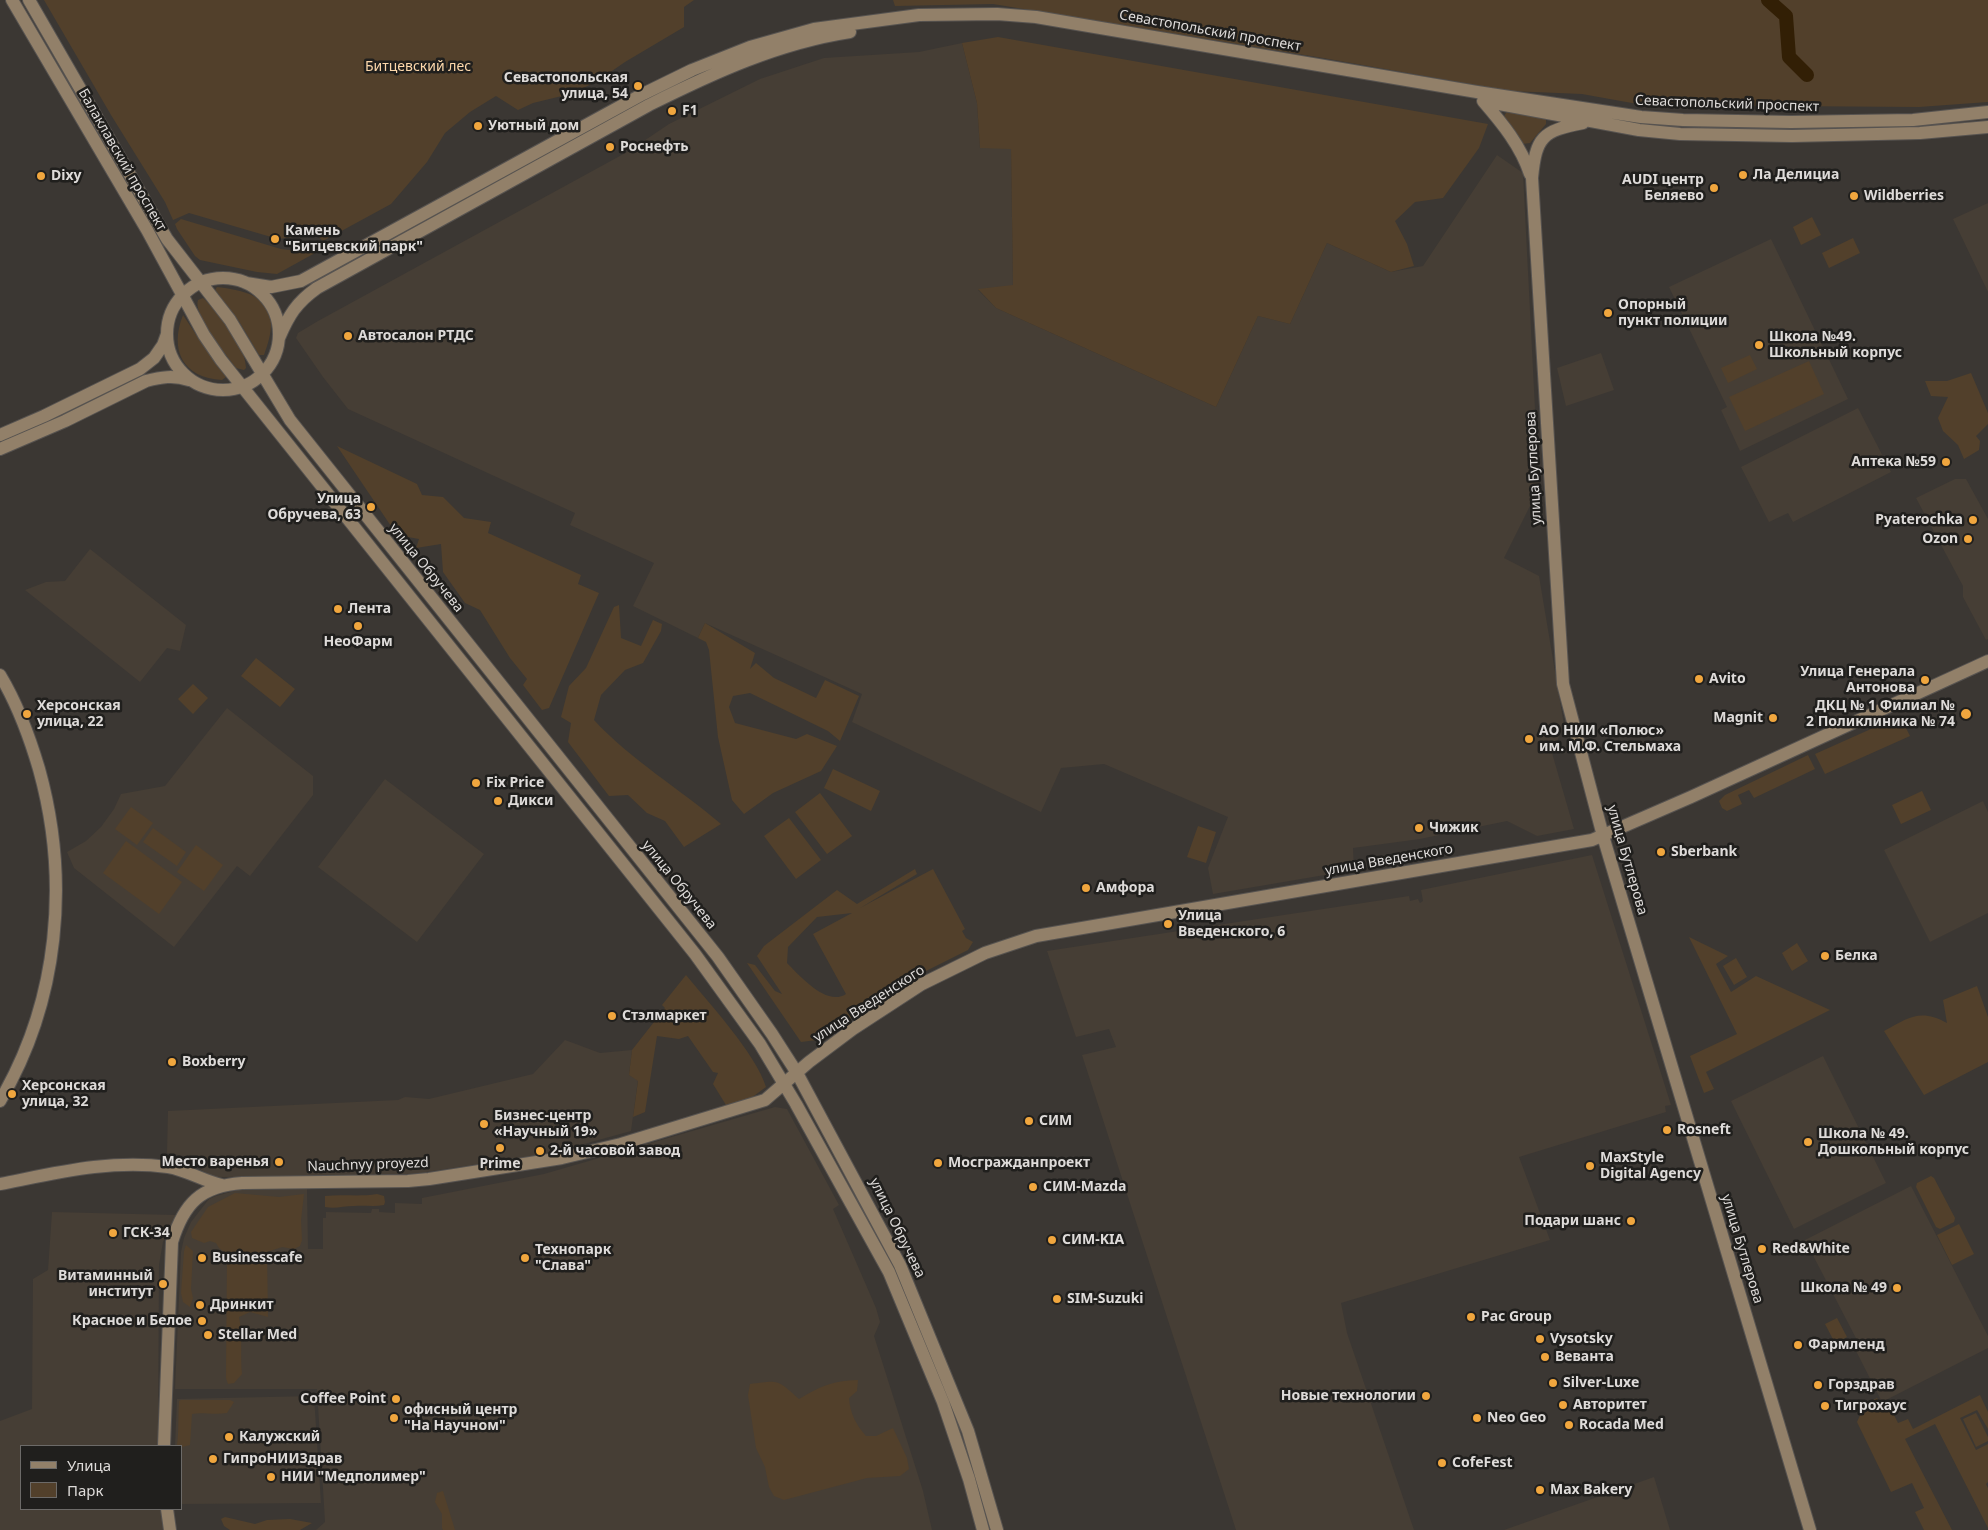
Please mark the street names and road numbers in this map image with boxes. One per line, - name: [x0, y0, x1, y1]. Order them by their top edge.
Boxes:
- street label: Севастопольский проспект: [1118, 7, 1302, 55]
- street label: Балаклавский проспект: [74, 86, 170, 234]
- street label: Севастопольский проспект: [1635, 92, 1819, 116]
- street label: улица Бутлерова: [1523, 411, 1545, 525]
- street label: улица Обручева: [385, 520, 467, 616]
- street label: улица Бутлерова: [1603, 803, 1651, 917]
- street label: улица Обручева: [638, 837, 720, 933]
- street label: улица Введенского: [1324, 840, 1454, 880]
- street label: улица Введенского: [810, 962, 928, 1046]
- street label: Nauchnyy proyezd: [307, 1154, 429, 1176]
- street label: улица Обручева: [866, 1175, 928, 1281]
- street label: улица Бутлерова: [1717, 1192, 1767, 1306]

